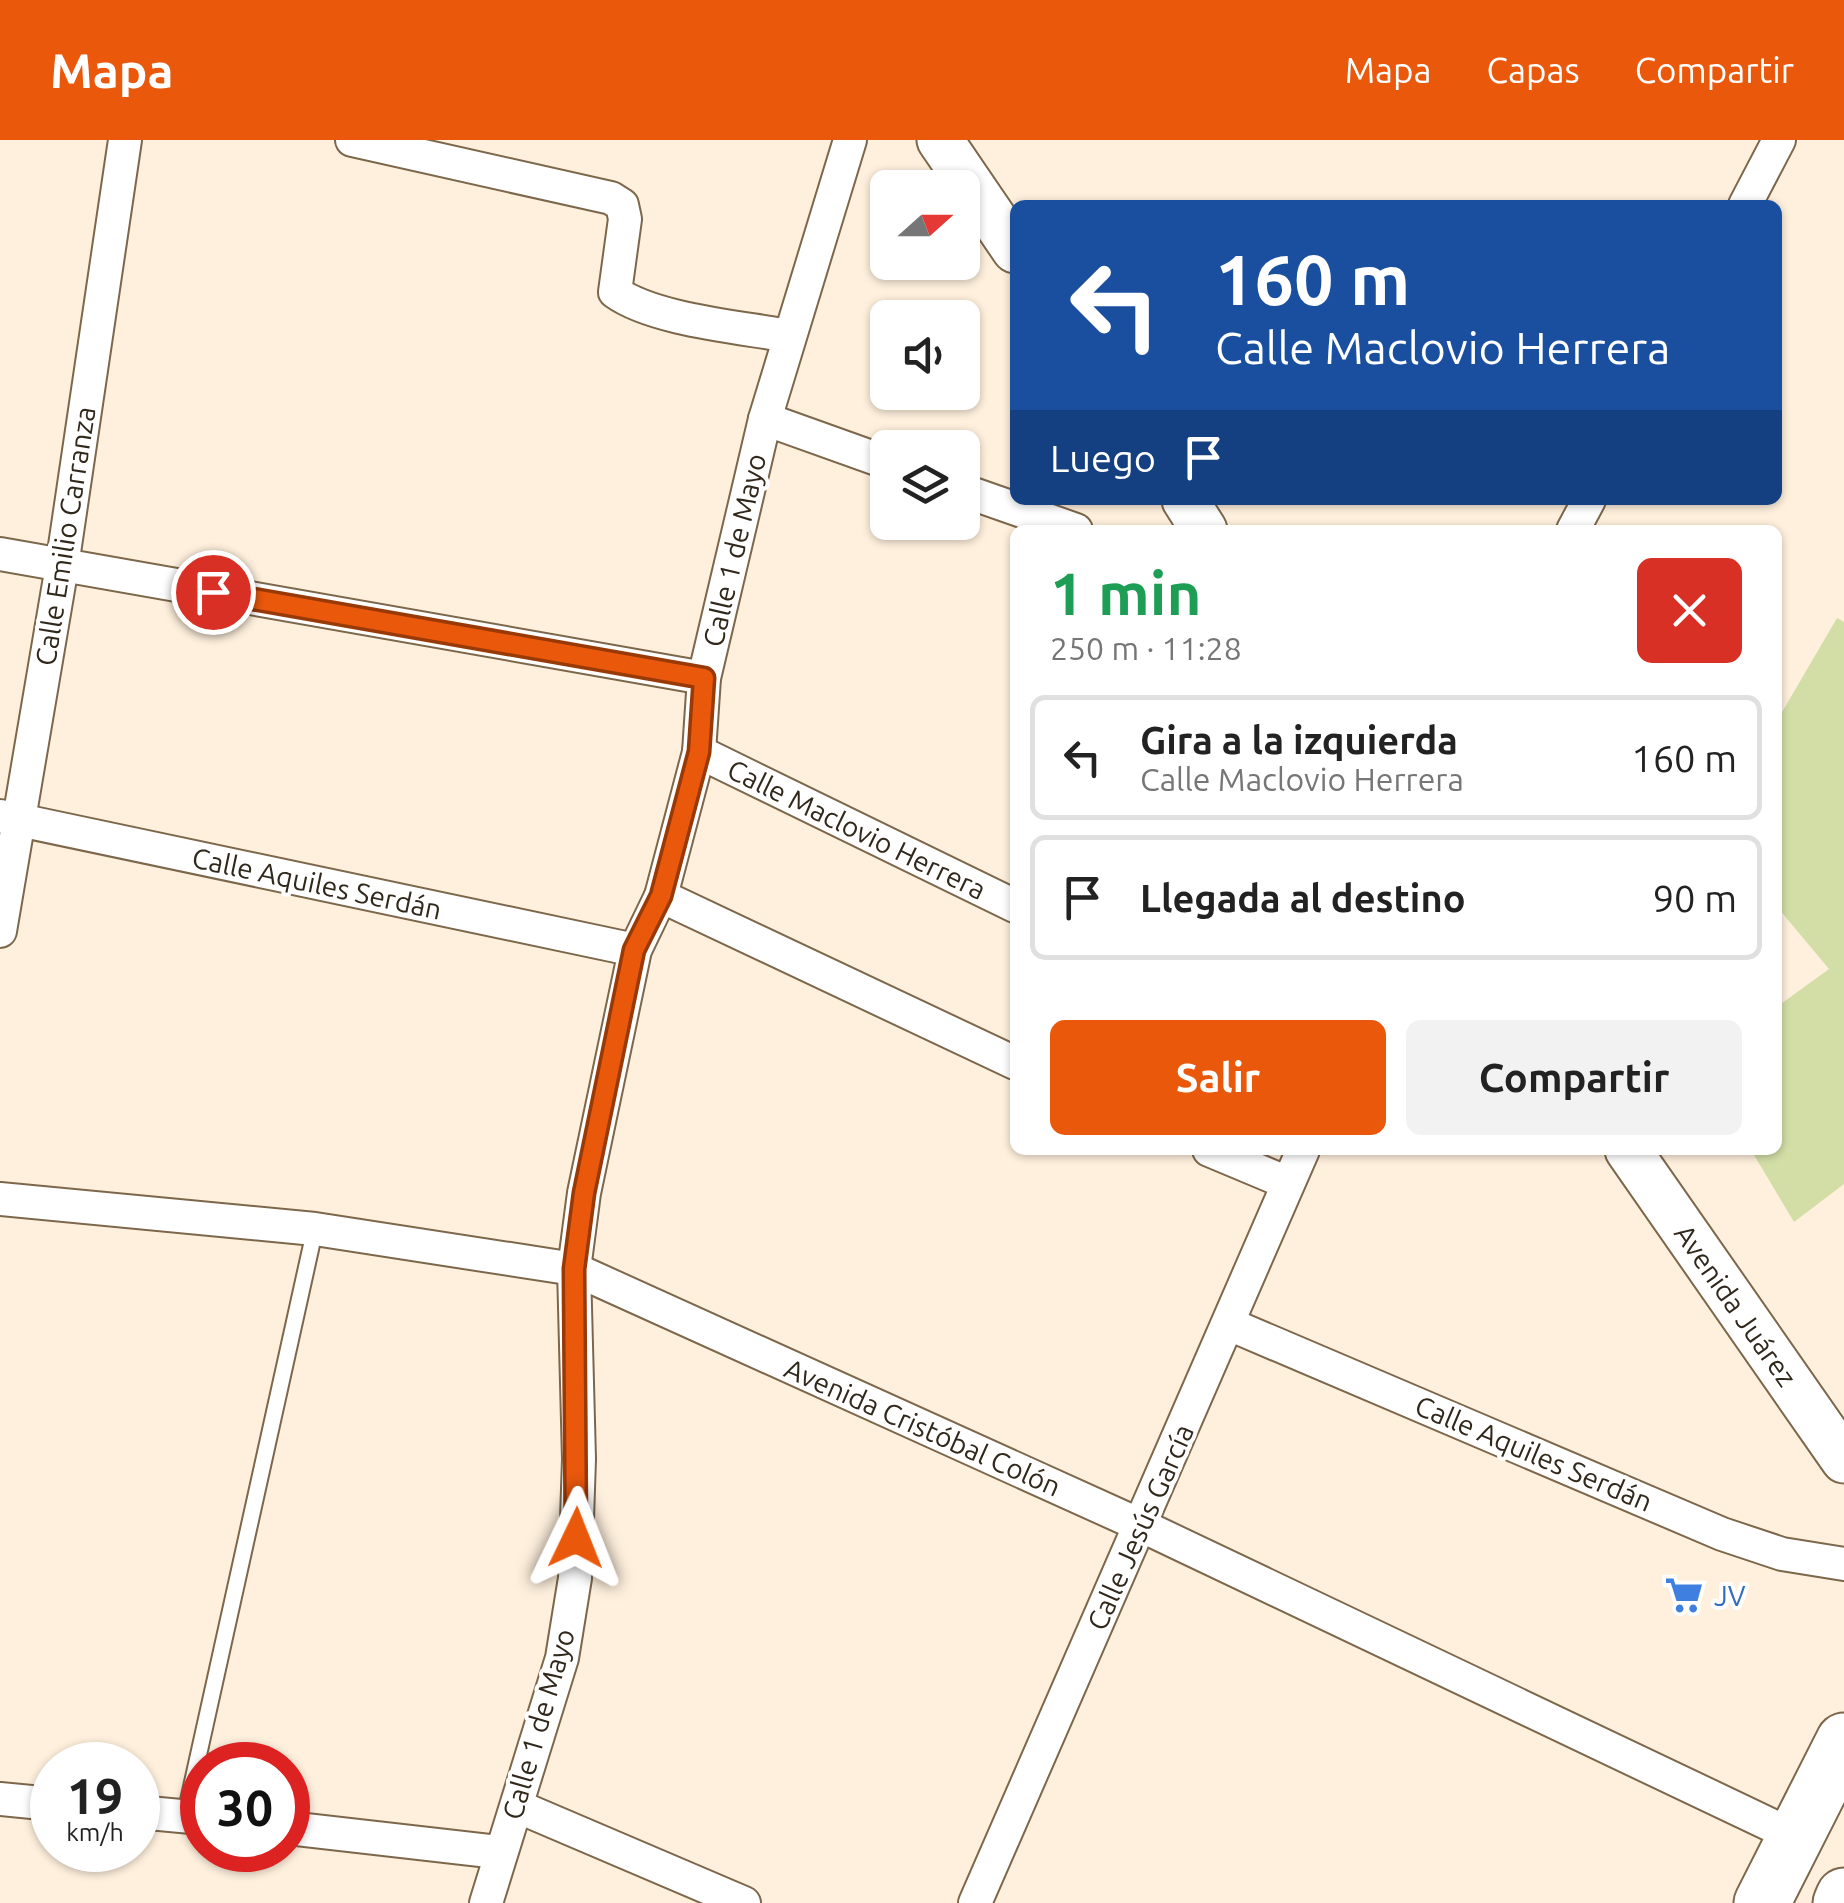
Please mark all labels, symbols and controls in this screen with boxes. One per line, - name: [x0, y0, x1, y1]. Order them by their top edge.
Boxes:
- text: Mapa: [50, 43, 174, 97]
- text: Mapa: [1345, 50, 1432, 90]
- text: Capas: [1487, 50, 1580, 90]
- text: Compartir: [1635, 50, 1794, 90]
- north arrow: [870, 170, 980, 280]
- map controls: [870, 170, 980, 540]
- icon: left: [1050, 240, 1180, 370]
- text: 160 m: [1215, 240, 1410, 318]
- button: sound: [870, 300, 980, 410]
- text: Calle Maclovio Herrera: [1215, 322, 1670, 373]
- street label: Calle Emilio Carranza: [29, 404, 101, 668]
- button: layers: [870, 430, 980, 540]
- icon: arrive: [1176, 430, 1231, 485]
- text: Luego: [1050, 437, 1156, 479]
- street label: Calle 1 de Mayo: [697, 450, 771, 650]
- pin: [171, 550, 256, 635]
- button: close: [1637, 558, 1742, 663]
- text: 1 min: [1050, 559, 1202, 626]
- icon: arrive: [186, 565, 241, 620]
- text: 250 m · 11:28: [1050, 630, 1242, 666]
- text: Gira a la izquierda: [1140, 719, 1458, 761]
- icon: left: [1055, 730, 1110, 785]
- text: 160 m: [1631, 737, 1737, 779]
- street label: Calle Maclovio Herrera: [723, 753, 991, 905]
- text: Calle Maclovio Herrera: [1140, 761, 1464, 797]
- street label: Calle Aquiles Serdán: [189, 841, 445, 925]
- icon: arrive: [1055, 870, 1110, 925]
- text: Llegada al destino: [1140, 877, 1466, 919]
- text: 90 m: [1653, 877, 1737, 919]
- button: Salir: [1050, 1020, 1386, 1135]
- button: Compartir: [1406, 1020, 1742, 1135]
- street label: Avenida Juárez: [1669, 1218, 1803, 1392]
- street label: Avenida Cristóbal Colón: [780, 1352, 1066, 1502]
- street label: Calle Aquiles Serdán: [1411, 1389, 1657, 1517]
- street label: Calle Jesús García: [1081, 1419, 1199, 1635]
- position arrow: [524, 1486, 628, 1590]
- supermarket icon: JV: [1663, 1574, 1705, 1616]
- place label: JV: [1714, 1580, 1746, 1611]
- street label: Calle 1 de Mayo: [496, 1625, 580, 1823]
- speed limit sign: 30: [180, 1742, 310, 1872]
- text: 19: [67, 1767, 123, 1823]
- text: km/h: [66, 1818, 124, 1846]

